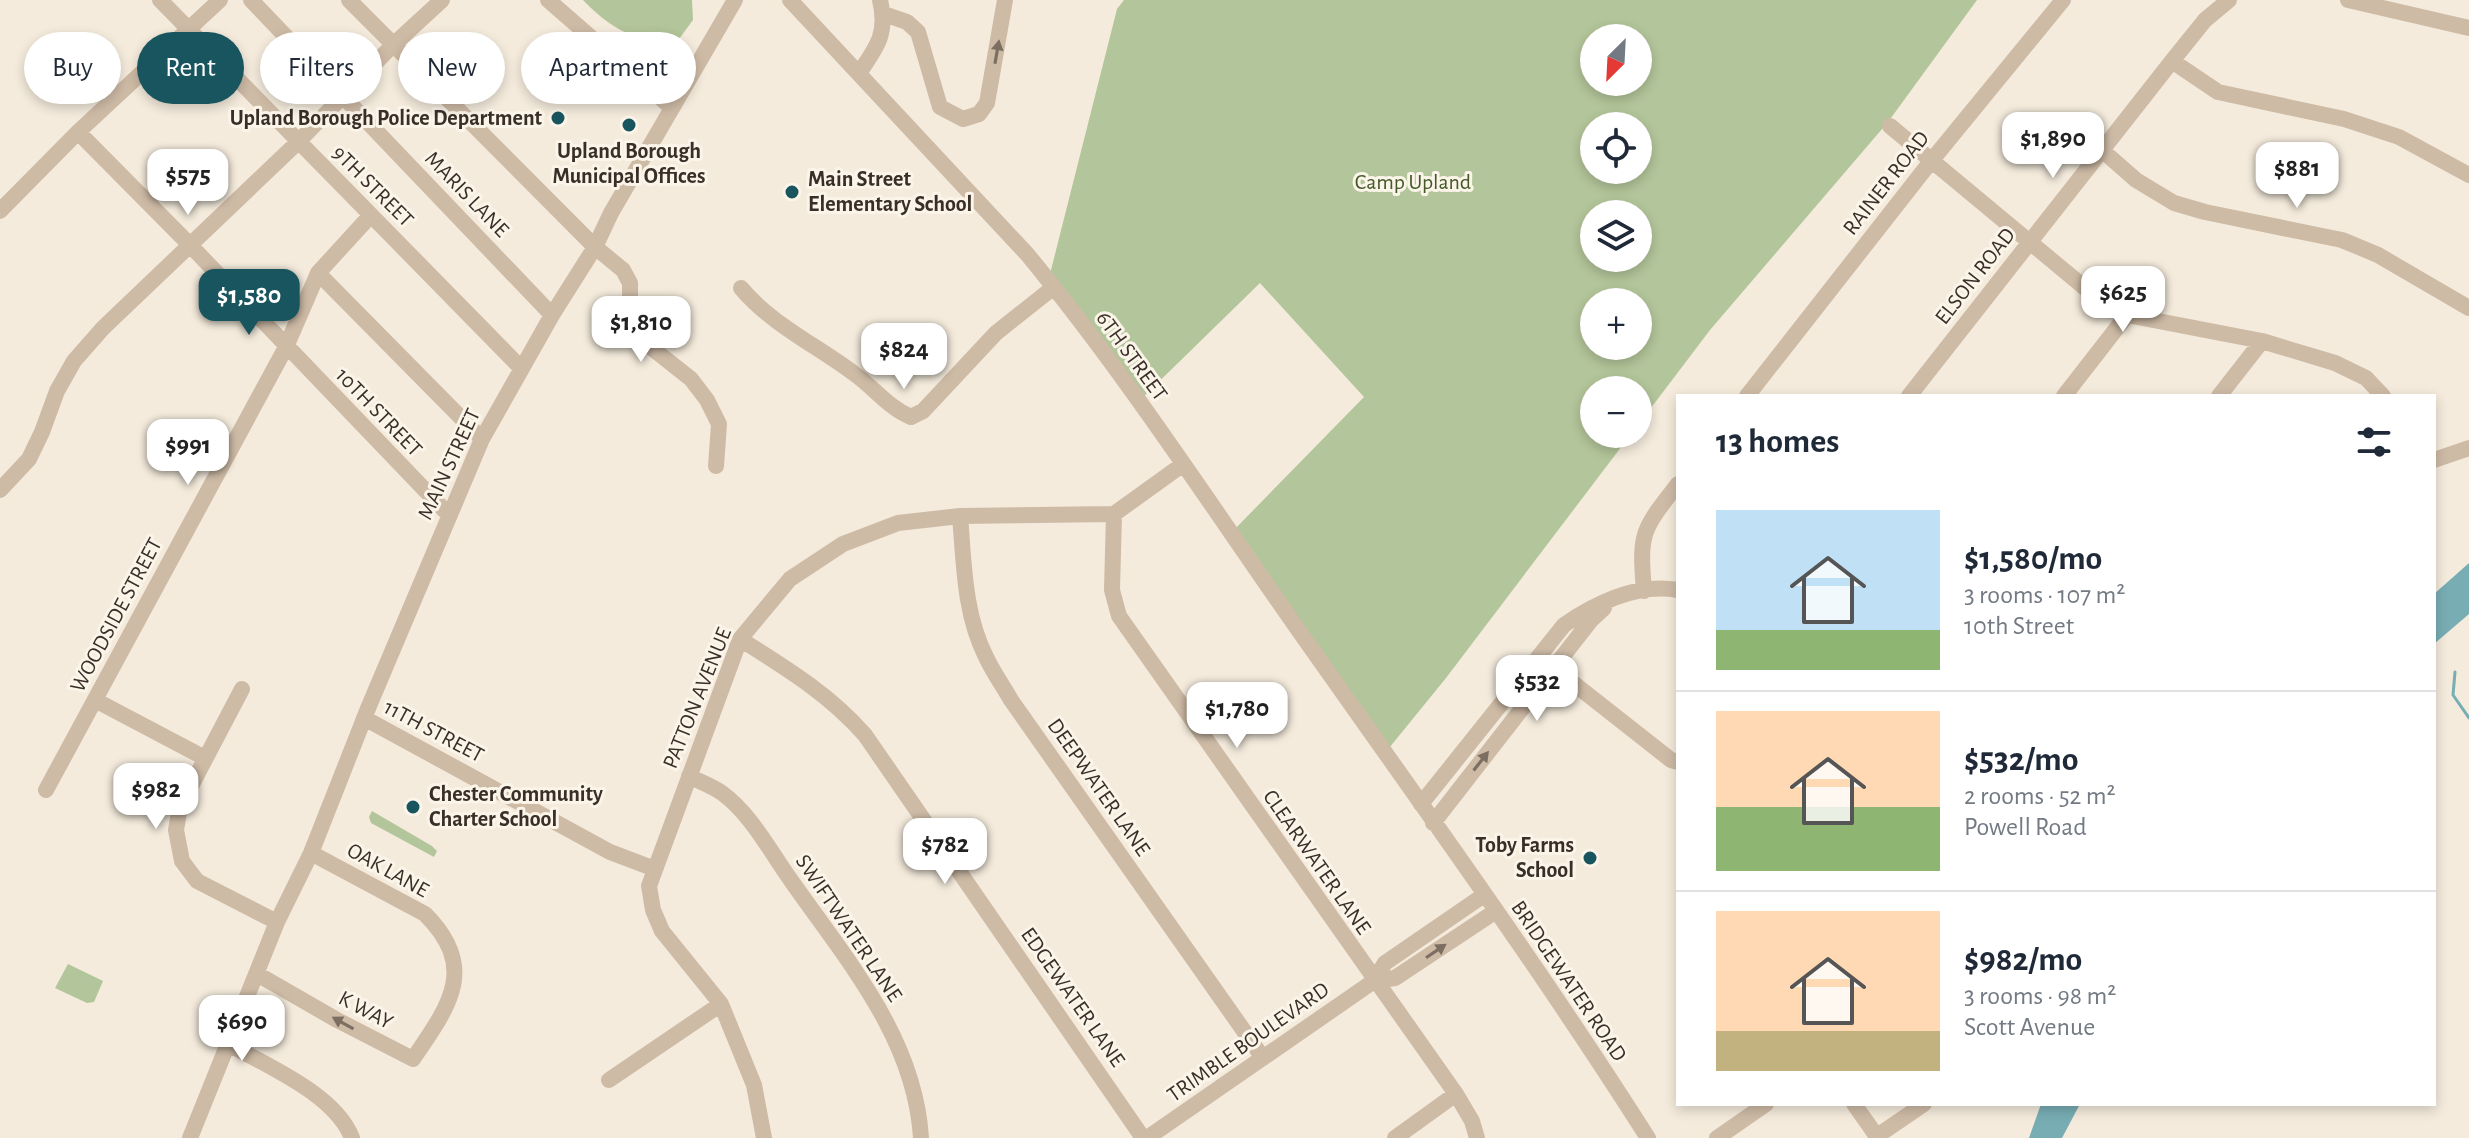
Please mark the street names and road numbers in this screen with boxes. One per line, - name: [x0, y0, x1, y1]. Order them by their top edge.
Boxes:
- street label: RAINER ROAD: [1839, 127, 1933, 239]
- street label: 9TH STREET: [328, 141, 418, 231]
- street label: MARIS LANE: [421, 147, 513, 241]
- street label: ELSON ROAD: [1931, 224, 2019, 328]
- street label: 6TH STREET: [1092, 307, 1172, 405]
- street label: 10TH STREET: [332, 363, 427, 461]
- street label: MAIN STREET: [414, 405, 484, 523]
- street label: WOODSIDE STREET: [66, 534, 166, 696]
- street label: PATTON AVENUE: [659, 624, 735, 772]
- street label: 11TH STREET: [380, 696, 488, 767]
- street label: DEEPWATER LANE: [1044, 714, 1155, 860]
- street label: CLEARWATER LANE: [1259, 786, 1375, 939]
- street label: OAK LANE: [344, 839, 433, 902]
- street label: SWIFTWATER LANE: [792, 850, 906, 1006]
- street label: BRIDGEWATER ROAD: [1507, 897, 1631, 1065]
- street label: EDGEWATER LANE: [1017, 924, 1129, 1071]
- street label: TRIMBLE BOULEVARD: [1163, 978, 1333, 1106]
- street label: K WAY: [335, 987, 397, 1034]

